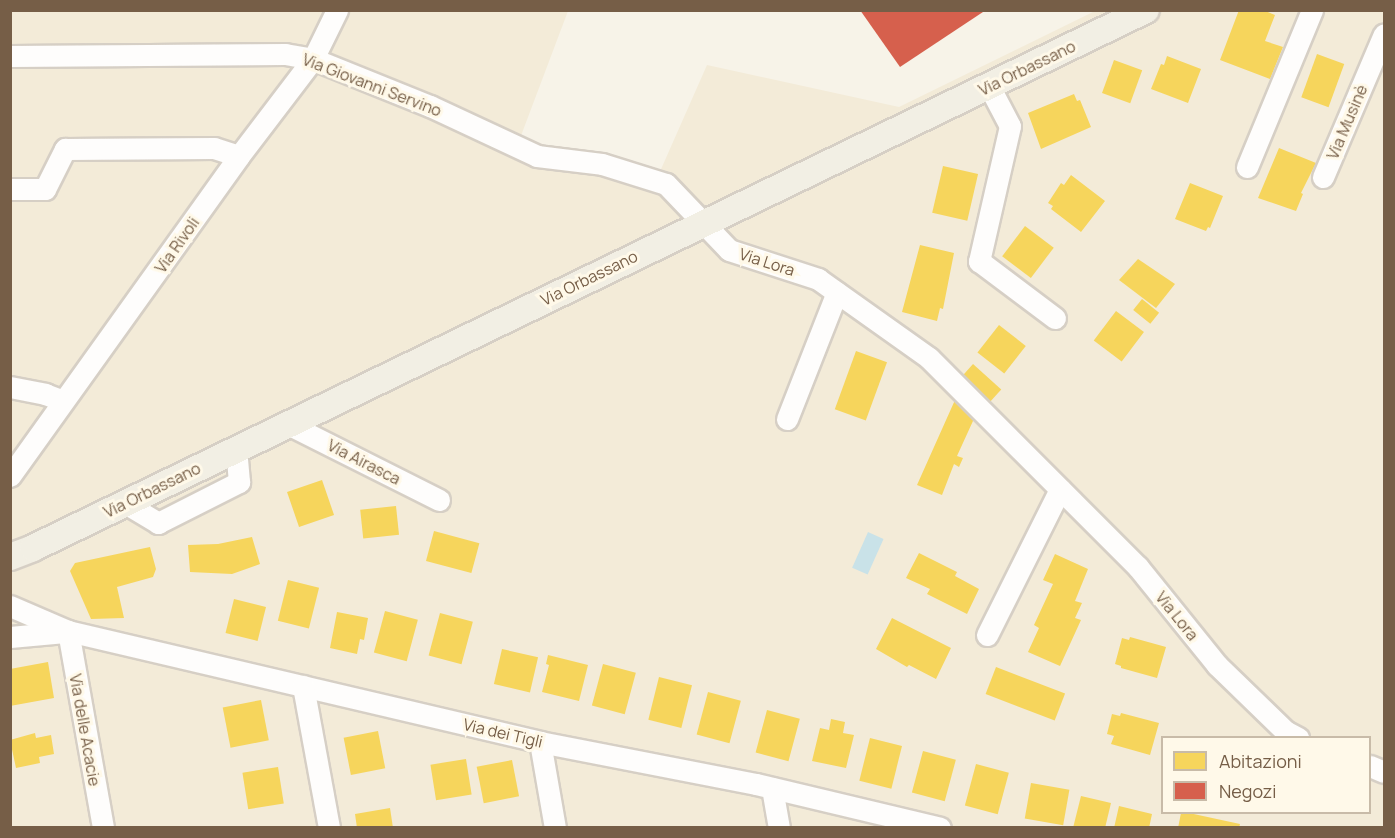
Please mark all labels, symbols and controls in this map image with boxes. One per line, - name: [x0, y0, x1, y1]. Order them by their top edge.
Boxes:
- street label: Via Orbassano: [975, 36, 1079, 100]
- street label: Via Giovanni Servino: [300, 50, 444, 120]
- street label: Via Musinè: [1323, 82, 1371, 162]
- street label: Via Rivoli: [151, 213, 203, 277]
- street label: Via Lora: [737, 244, 797, 280]
- street label: Via Orbassano: [537, 246, 641, 310]
- street label: Via Airasca: [324, 435, 404, 489]
- street label: Via Orbassano: [100, 458, 204, 522]
- street label: Via Lora: [1152, 588, 1202, 644]
- street label: Via delle Acacie: [66, 672, 104, 788]
- street label: Via dei Tigli: [461, 715, 545, 751]
- legend: [1161, 736, 1371, 814]
- text: Abitazioni: [1219, 749, 1302, 773]
- text: Negozi: [1219, 779, 1277, 803]

